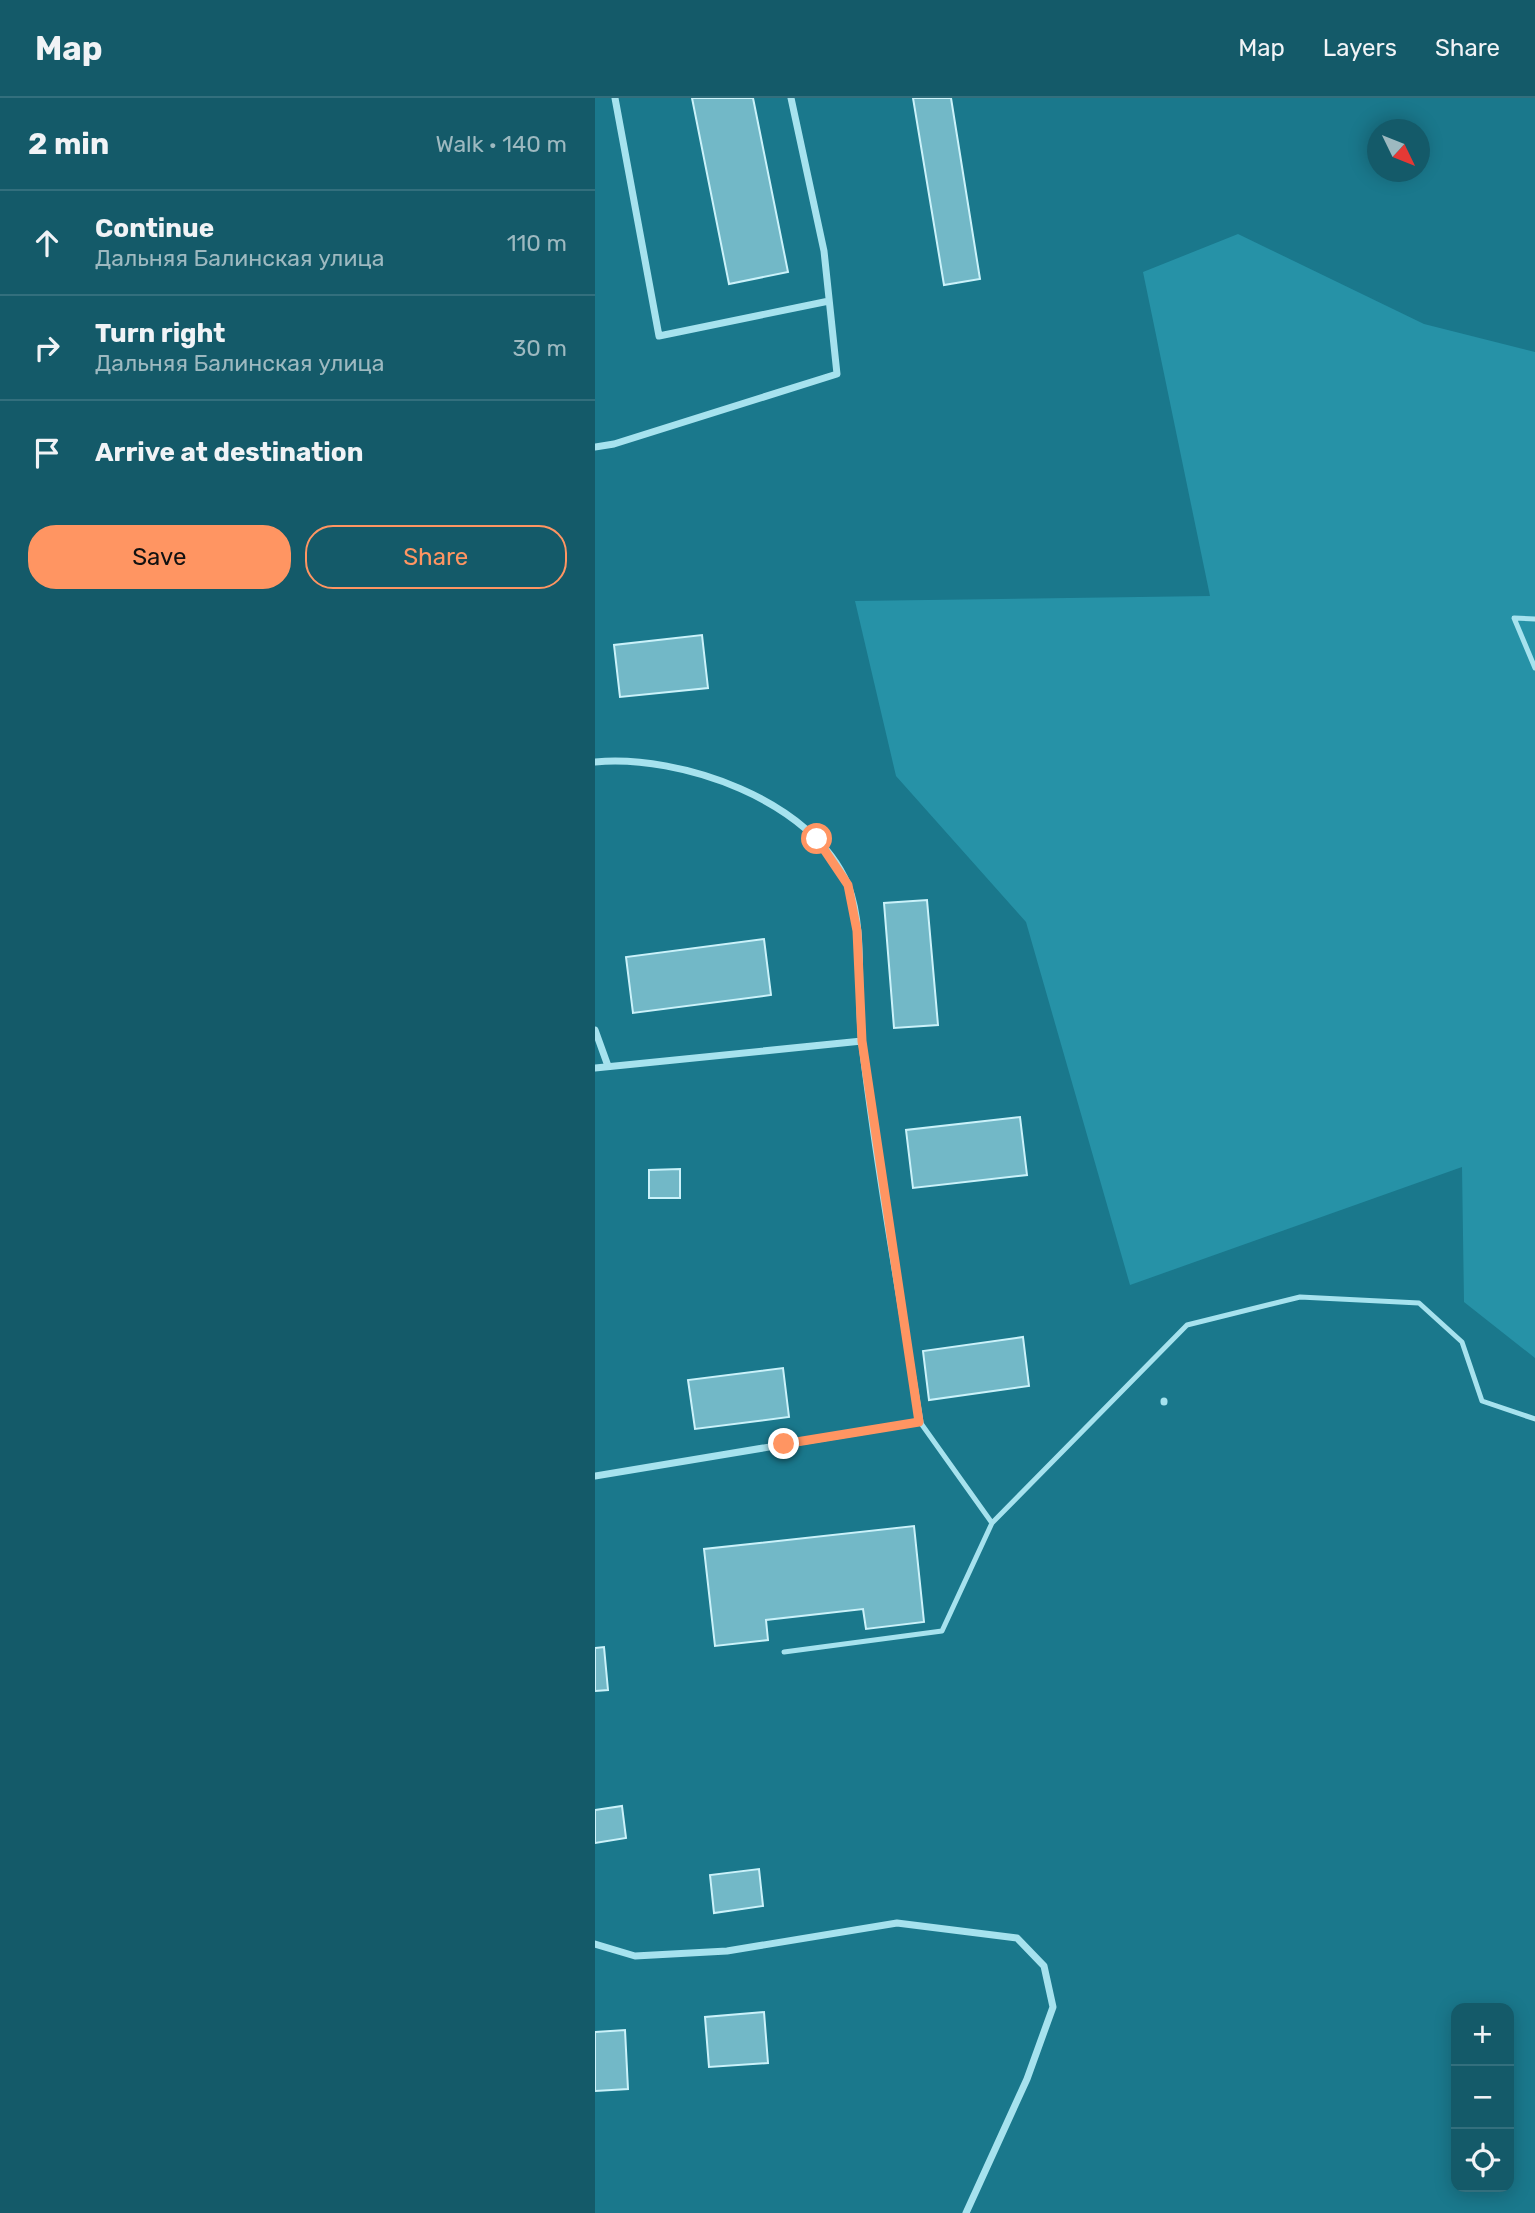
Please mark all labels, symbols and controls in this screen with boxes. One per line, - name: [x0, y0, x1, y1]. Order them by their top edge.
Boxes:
- text: Map: [35, 29, 103, 68]
- text: Map: [1238, 34, 1285, 62]
- text: Layers: [1323, 34, 1397, 62]
- text: Share: [1435, 34, 1500, 62]
- north arrow: [1367, 119, 1430, 182]
- text: 2 min: [28, 126, 109, 162]
- text: Walk · 140 m: [435, 130, 567, 158]
- text: Continue: [95, 213, 214, 244]
- icon: ahead: [28, 224, 66, 262]
- text: 110 m: [507, 229, 567, 257]
- text: Дальняя Балинская улица: [95, 244, 384, 272]
- text: Turn right: [95, 318, 225, 349]
- icon: right: [28, 329, 66, 367]
- text: 30 m: [512, 334, 567, 362]
- text: Дальняя Балинская улица: [95, 349, 384, 377]
- icon: arrive: [28, 434, 66, 472]
- text: Arrive at destination: [95, 437, 363, 468]
- button: Save: [28, 525, 291, 589]
- button: Share: [305, 525, 567, 589]
- route start: [801, 823, 832, 854]
- route end: [768, 1428, 799, 1459]
- map controls: [1451, 2003, 1514, 2192]
- button: +: [1451, 2003, 1514, 2066]
- button: −: [1451, 2066, 1514, 2129]
- button: locate: [1451, 2129, 1514, 2192]

